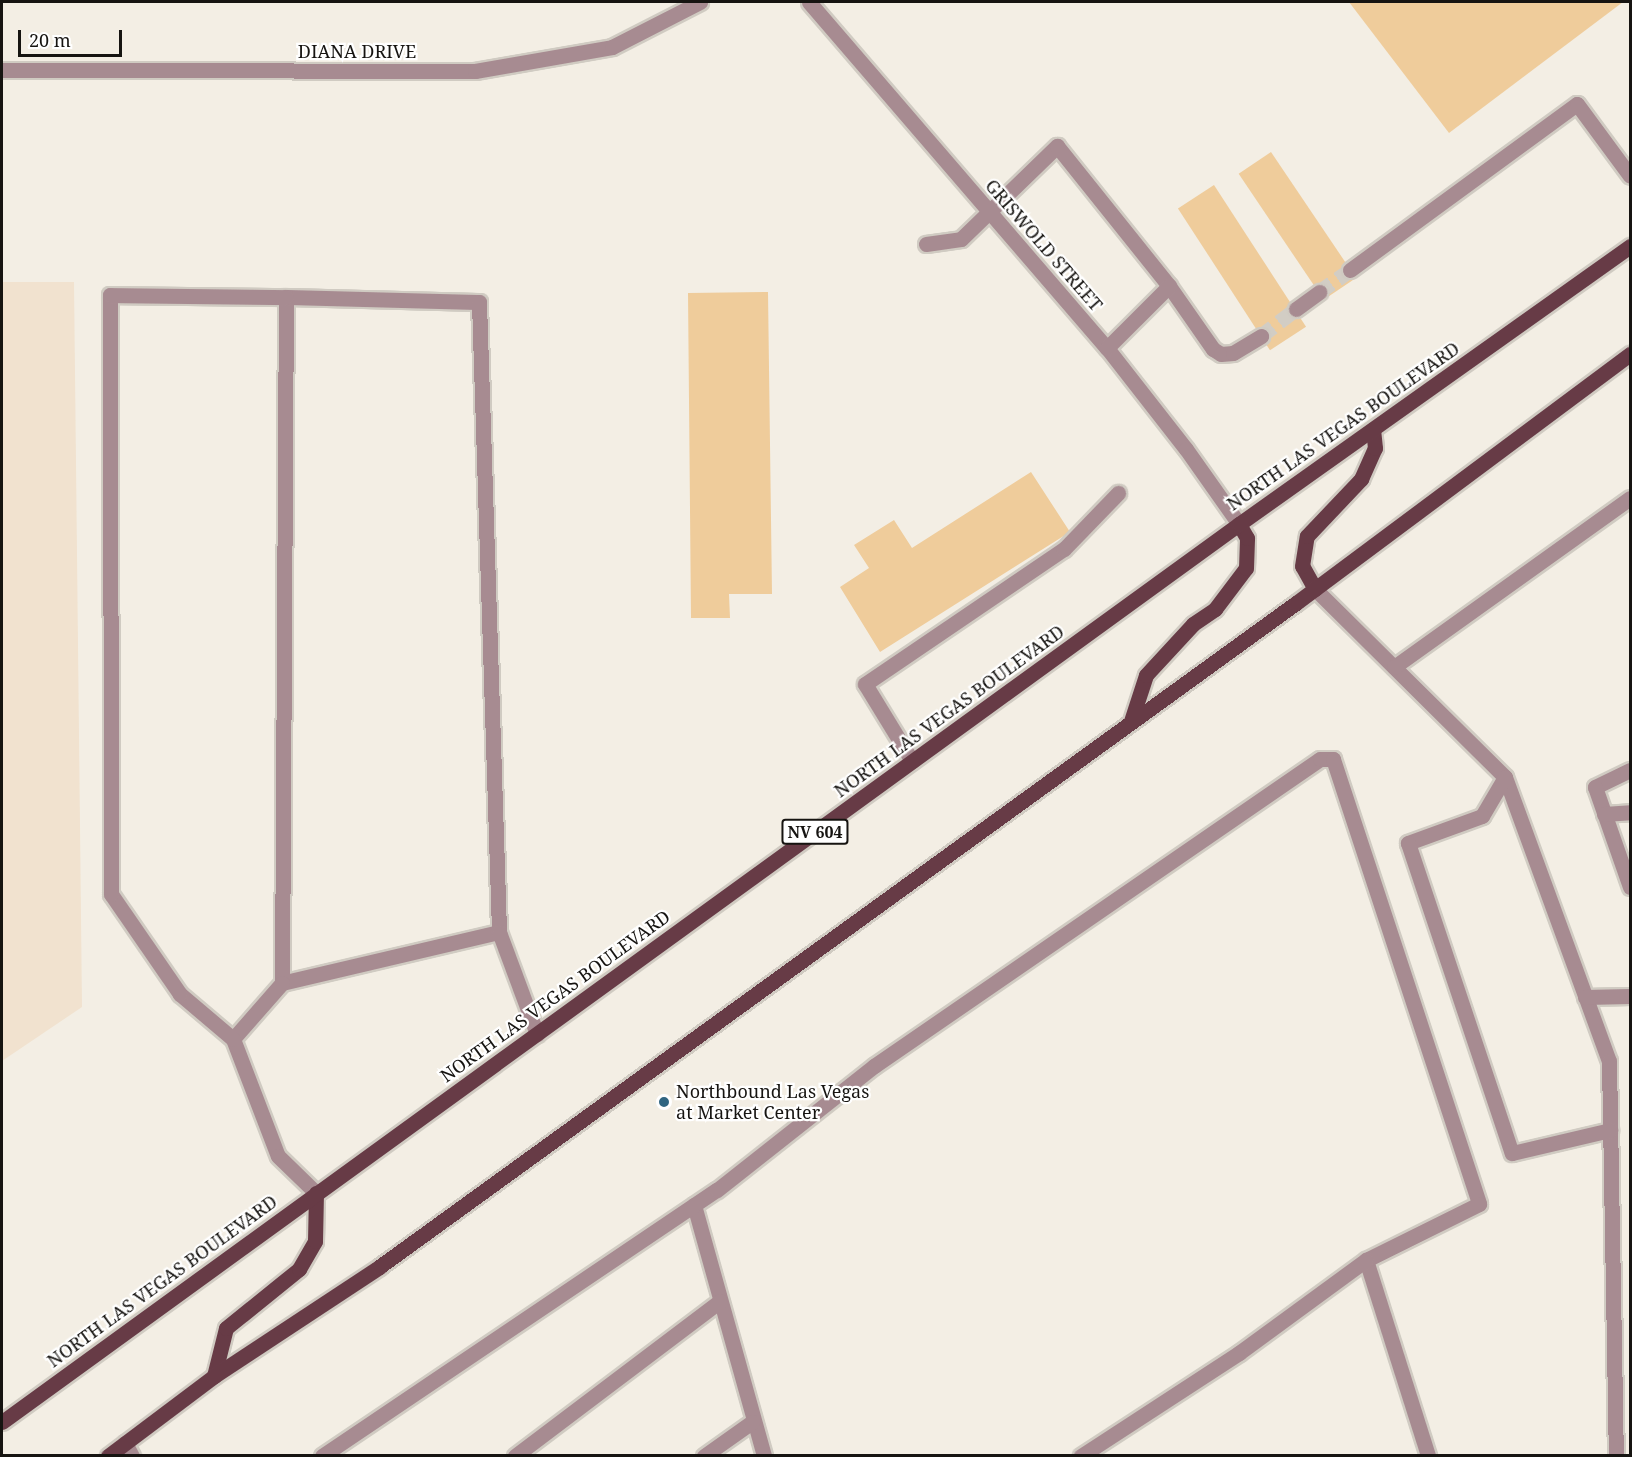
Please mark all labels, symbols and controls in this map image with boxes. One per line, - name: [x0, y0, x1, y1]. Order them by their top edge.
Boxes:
- scale bar: [21, 18, 124, 56]
- text: 20 m: [29, 28, 71, 52]
- street label: DIANA DRIVE: [298, 40, 416, 62]
- street label: GRISWOLD STREET: [981, 175, 1107, 315]
- street label: NORTH LAS VEGAS BOULEVARD: [1223, 337, 1463, 515]
- street label: NORTH LAS VEGAS BOULEVARD: [830, 620, 1068, 802]
- road number: NV 604: [780, 819, 850, 845]
- street label: NORTH LAS VEGAS BOULEVARD: [436, 905, 674, 1087]
- place label: Northbound Las Vegas at Market Center: [676, 1081, 869, 1124]
- marker: Northbound Las Vegas at Market Center: [657, 1095, 671, 1109]
- street label: NORTH LAS VEGAS BOULEVARD: [43, 1190, 281, 1372]

